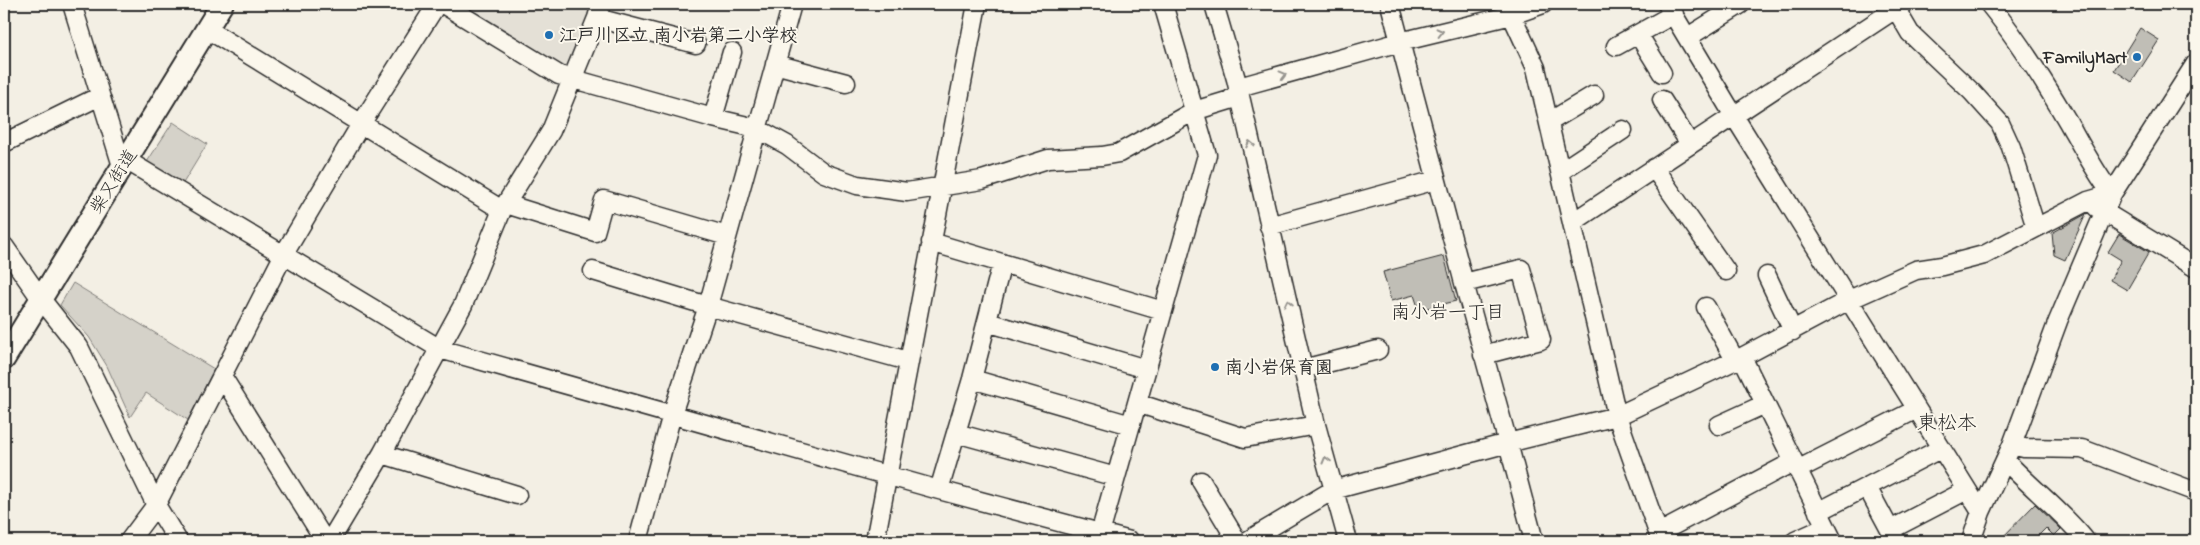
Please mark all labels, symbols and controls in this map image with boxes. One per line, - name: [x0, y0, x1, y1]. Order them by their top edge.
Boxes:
- place label: 江戸川区立 南小岩第二小学校: [559, 24, 798, 50]
- one-way arrow: [1435, 28, 1443, 38]
- marker: 江戸川区立 南小岩第二小学校: [543, 29, 555, 41]
- place label: FamilyMart: [2042, 46, 2128, 73]
- marker: FamilyMart: [2131, 51, 2143, 63]
- one-way arrow: [1278, 70, 1287, 80]
- one-way arrow: [1245, 140, 1256, 149]
- street label: 柴又街道: [85, 145, 145, 219]
- one-way arrow: [1283, 298, 1294, 307]
- district label: 南小岩一丁目: [1391, 300, 1505, 327]
- place label: 南小岩保育園: [1225, 356, 1333, 382]
- marker: 南小岩保育園: [1209, 361, 1221, 373]
- district label: 東松本: [1917, 410, 1977, 439]
- one-way arrow: [1321, 457, 1331, 465]

